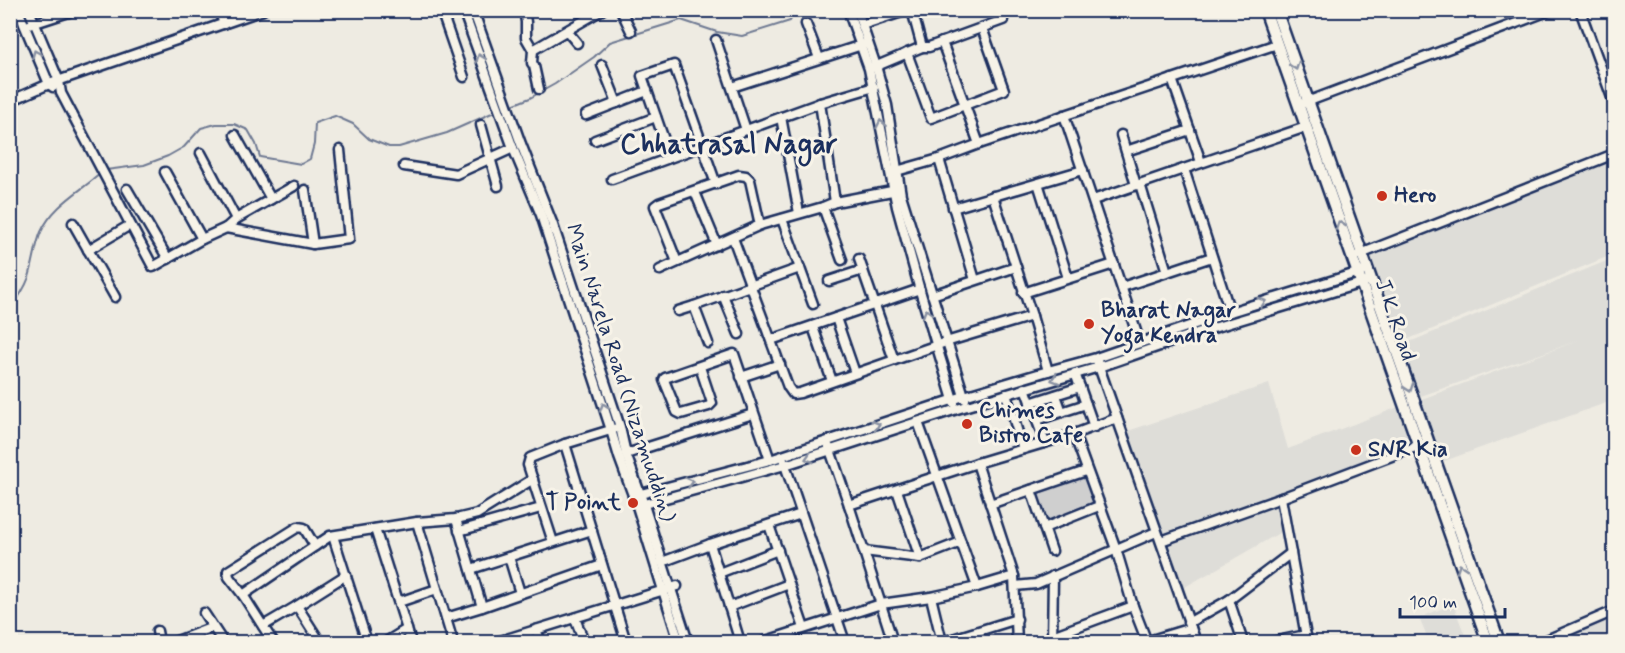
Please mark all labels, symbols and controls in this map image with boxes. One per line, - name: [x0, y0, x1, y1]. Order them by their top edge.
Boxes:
- one-way arrow: [31, 49, 43, 60]
- one-way arrow: [475, 53, 488, 64]
- one-way arrow: [1288, 60, 1301, 71]
- one-way arrow: [875, 119, 888, 129]
- district label: Chhatrasal Nagar: [620, 127, 838, 167]
- place label: Hero: [1394, 182, 1437, 210]
- marker: Hero: [1375, 189, 1389, 203]
- street label: Main Narela Road (Nizamuddin): [558, 220, 682, 526]
- one-way arrow: [1335, 220, 1348, 231]
- street label: J K Road: [1368, 275, 1422, 365]
- place label: Bharat Nagar Yoga Kendra: [1101, 297, 1237, 354]
- one-way arrow: [1256, 297, 1267, 309]
- one-way arrow: [922, 308, 934, 319]
- marker: Bharat Nagar Yoga Kendra: [1082, 317, 1096, 331]
- one-way arrow: [1050, 372, 1061, 384]
- one-way arrow: [1401, 382, 1414, 393]
- place label: Chimes Bistro Cafe: [979, 397, 1083, 450]
- one-way arrow: [598, 402, 611, 413]
- marker: Chimes Bistro Cafe: [960, 417, 974, 431]
- one-way arrow: [870, 420, 881, 432]
- place label: SNR Kia: [1368, 436, 1448, 464]
- marker: SNR Kia: [1349, 443, 1363, 457]
- one-way arrow: [804, 451, 815, 463]
- one-way arrow: [685, 476, 695, 489]
- place label: T Point: [546, 489, 622, 517]
- marker: T Point: [626, 496, 640, 510]
- one-way arrow: [1456, 563, 1469, 573]
- scale bar: [1400, 581, 1505, 619]
- text: 100 m: [1409, 591, 1457, 615]

